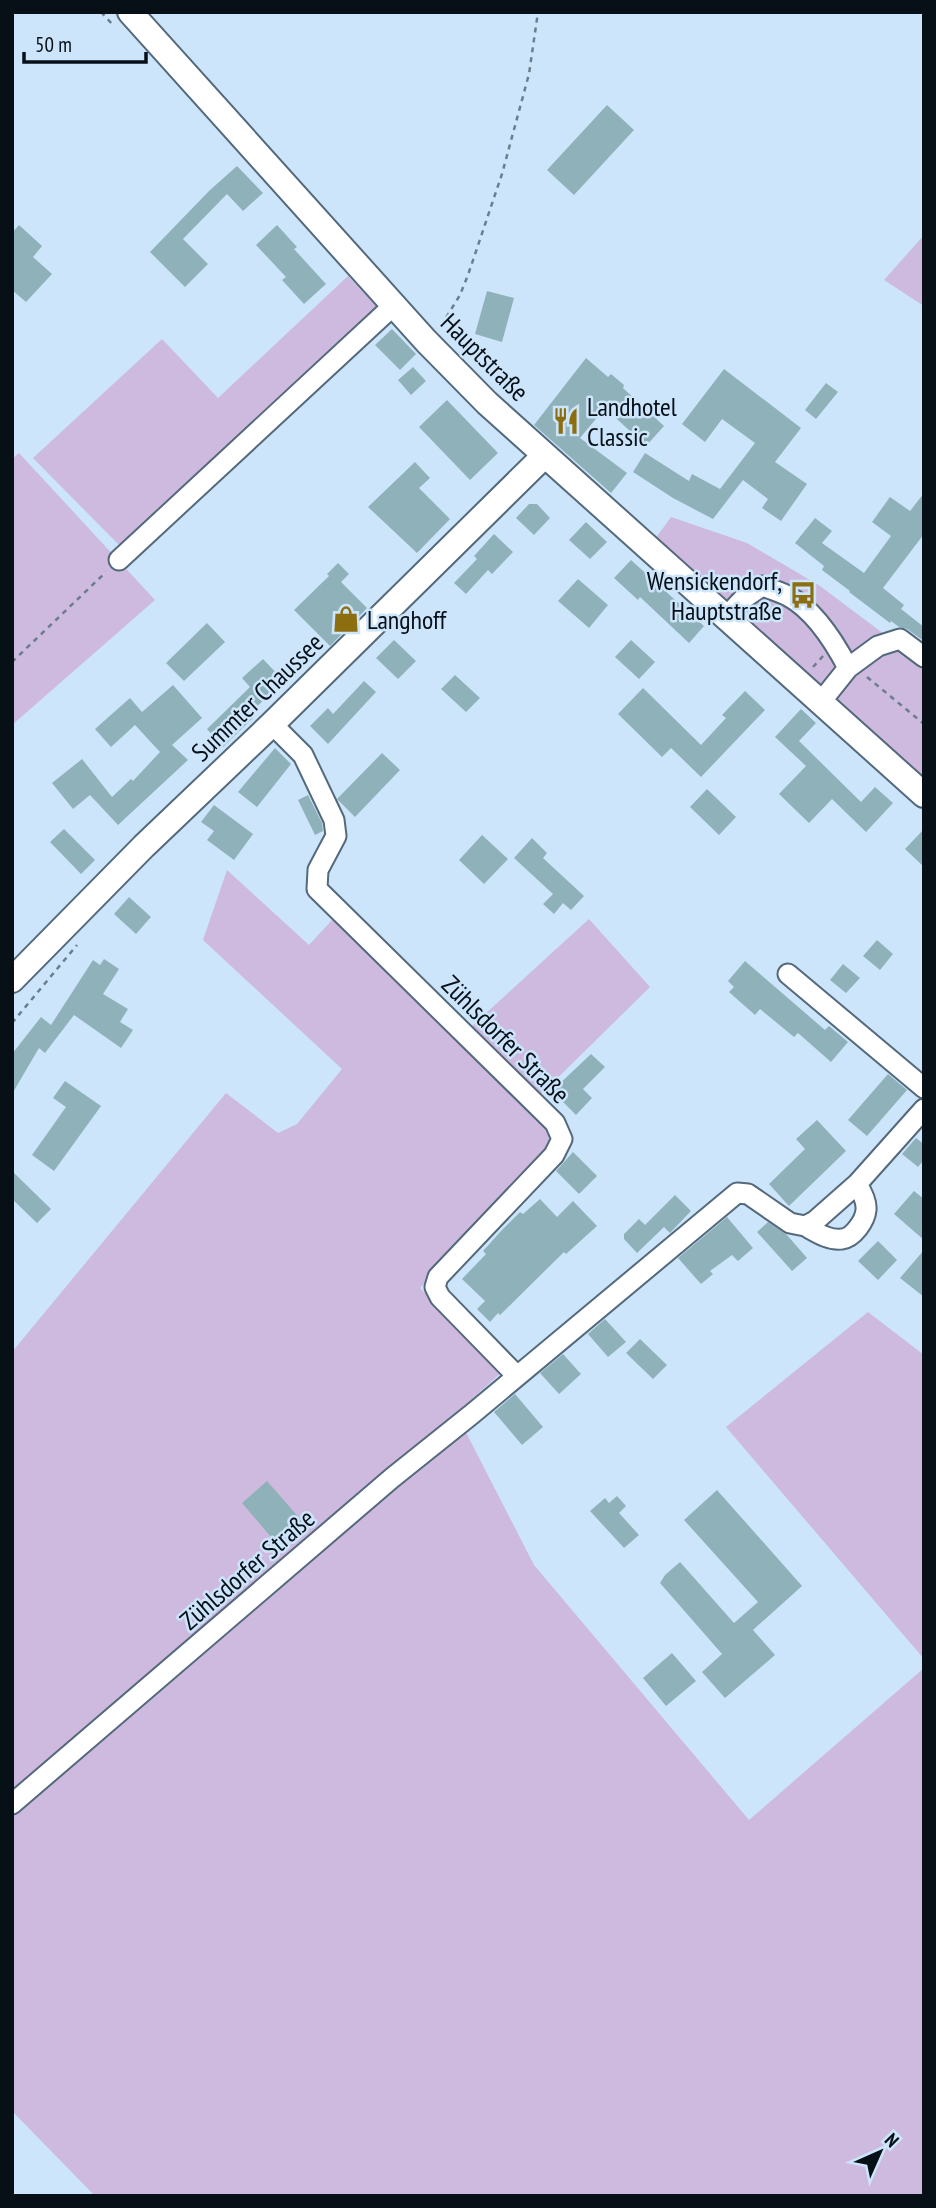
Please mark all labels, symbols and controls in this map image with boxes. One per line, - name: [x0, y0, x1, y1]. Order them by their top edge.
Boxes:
- scale bar: [24, 21, 147, 65]
- text: 50 m: [35, 31, 72, 58]
- street label: Hauptstraße: [434, 306, 536, 408]
- place label: Landhotel Classic: [587, 390, 677, 453]
- restaurant icon: Landhotel Classic: [551, 406, 581, 436]
- place label: Wensickendorf, Hauptstraße: [647, 564, 782, 627]
- bus stop icon: Wensickendorf, Hauptstraße: [788, 580, 818, 610]
- place label: Langhoff: [367, 603, 448, 636]
- shop icon: Langhoff: [331, 604, 361, 634]
- street label: Summter Chaussee: [184, 626, 330, 768]
- street label: Zühlsdorfer Straße: [435, 968, 577, 1110]
- street label: Zühlsdorfer Straße: [173, 1502, 321, 1636]
- north arrow: [845, 2117, 915, 2187]
- text: N: [880, 2128, 904, 2152]

